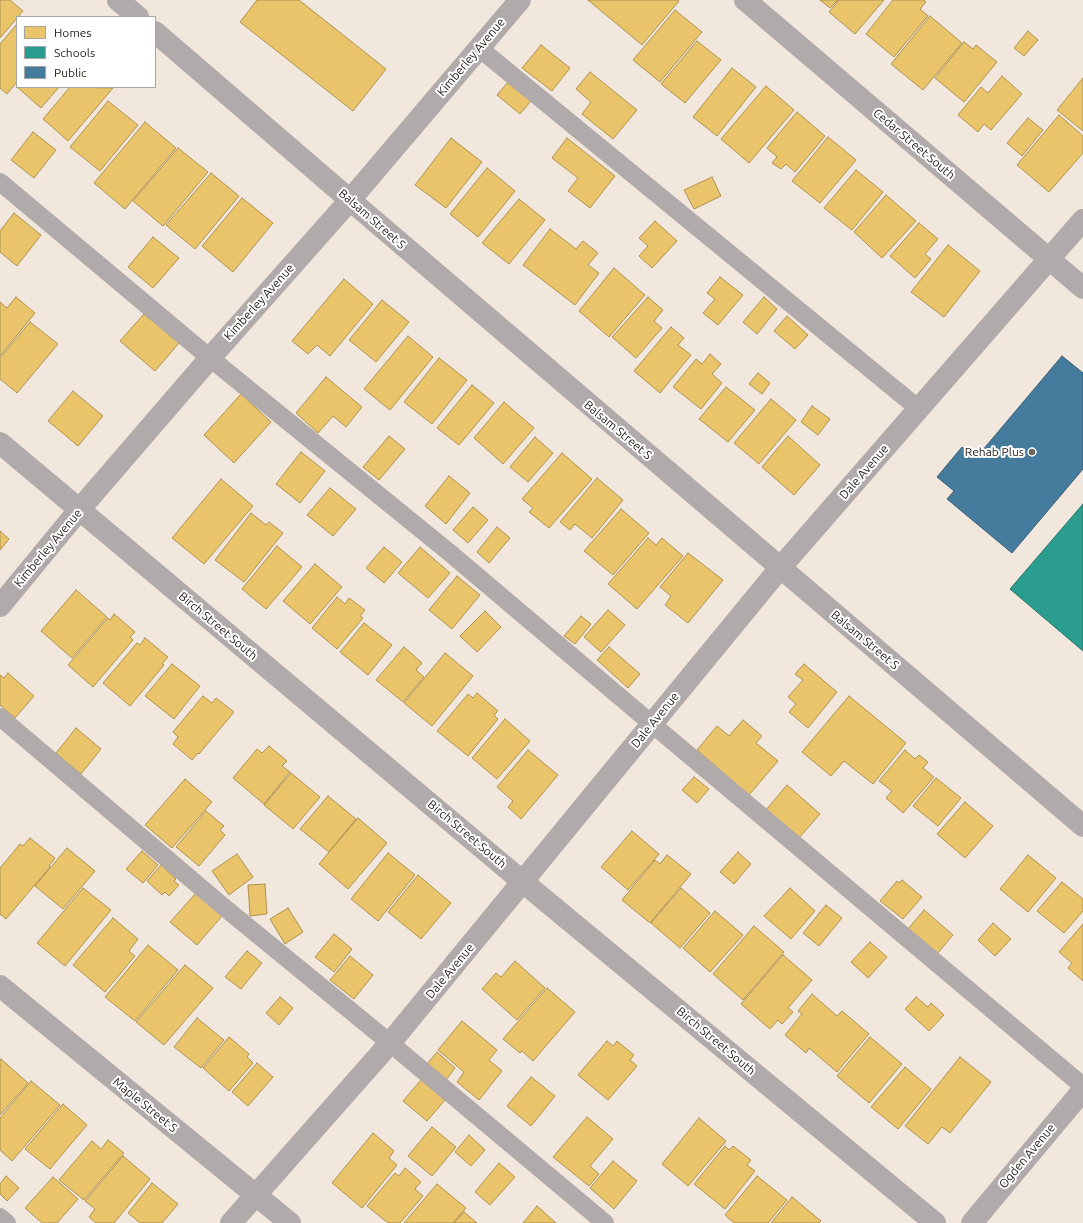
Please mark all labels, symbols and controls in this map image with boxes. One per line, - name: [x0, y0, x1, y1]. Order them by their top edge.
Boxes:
- street label: Kimberley Avenue: [434, 15, 508, 99]
- legend: [16, 16, 156, 88]
- text: Homes: [54, 26, 92, 39]
- text: Schools: [54, 46, 95, 59]
- text: Public: [54, 66, 87, 79]
- street label: Cedar Street South: [870, 106, 958, 182]
- street label: Balsam Street S: [336, 186, 408, 252]
- street label: Kimberley Avenue: [221, 261, 297, 343]
- street label: Balsam Street S: [581, 398, 655, 462]
- street label: Dale Avenue: [836, 442, 892, 502]
- place label: Rehab Plus: [965, 445, 1024, 459]
- marker: Rehab Plus: [1027, 447, 1037, 457]
- street label: Kimberley Avenue: [11, 506, 85, 590]
- street label: Birch Street South: [176, 589, 260, 663]
- street label: Balsam Street S: [828, 608, 902, 672]
- street label: Dale Avenue: [628, 689, 682, 751]
- street label: Birch Street South: [425, 797, 509, 871]
- street label: Dale Avenue: [423, 940, 477, 1002]
- street label: Birch Street South: [674, 1004, 758, 1078]
- street label: Maple Street S: [110, 1075, 180, 1135]
- street label: Ogden Avenue: [996, 1121, 1058, 1191]

